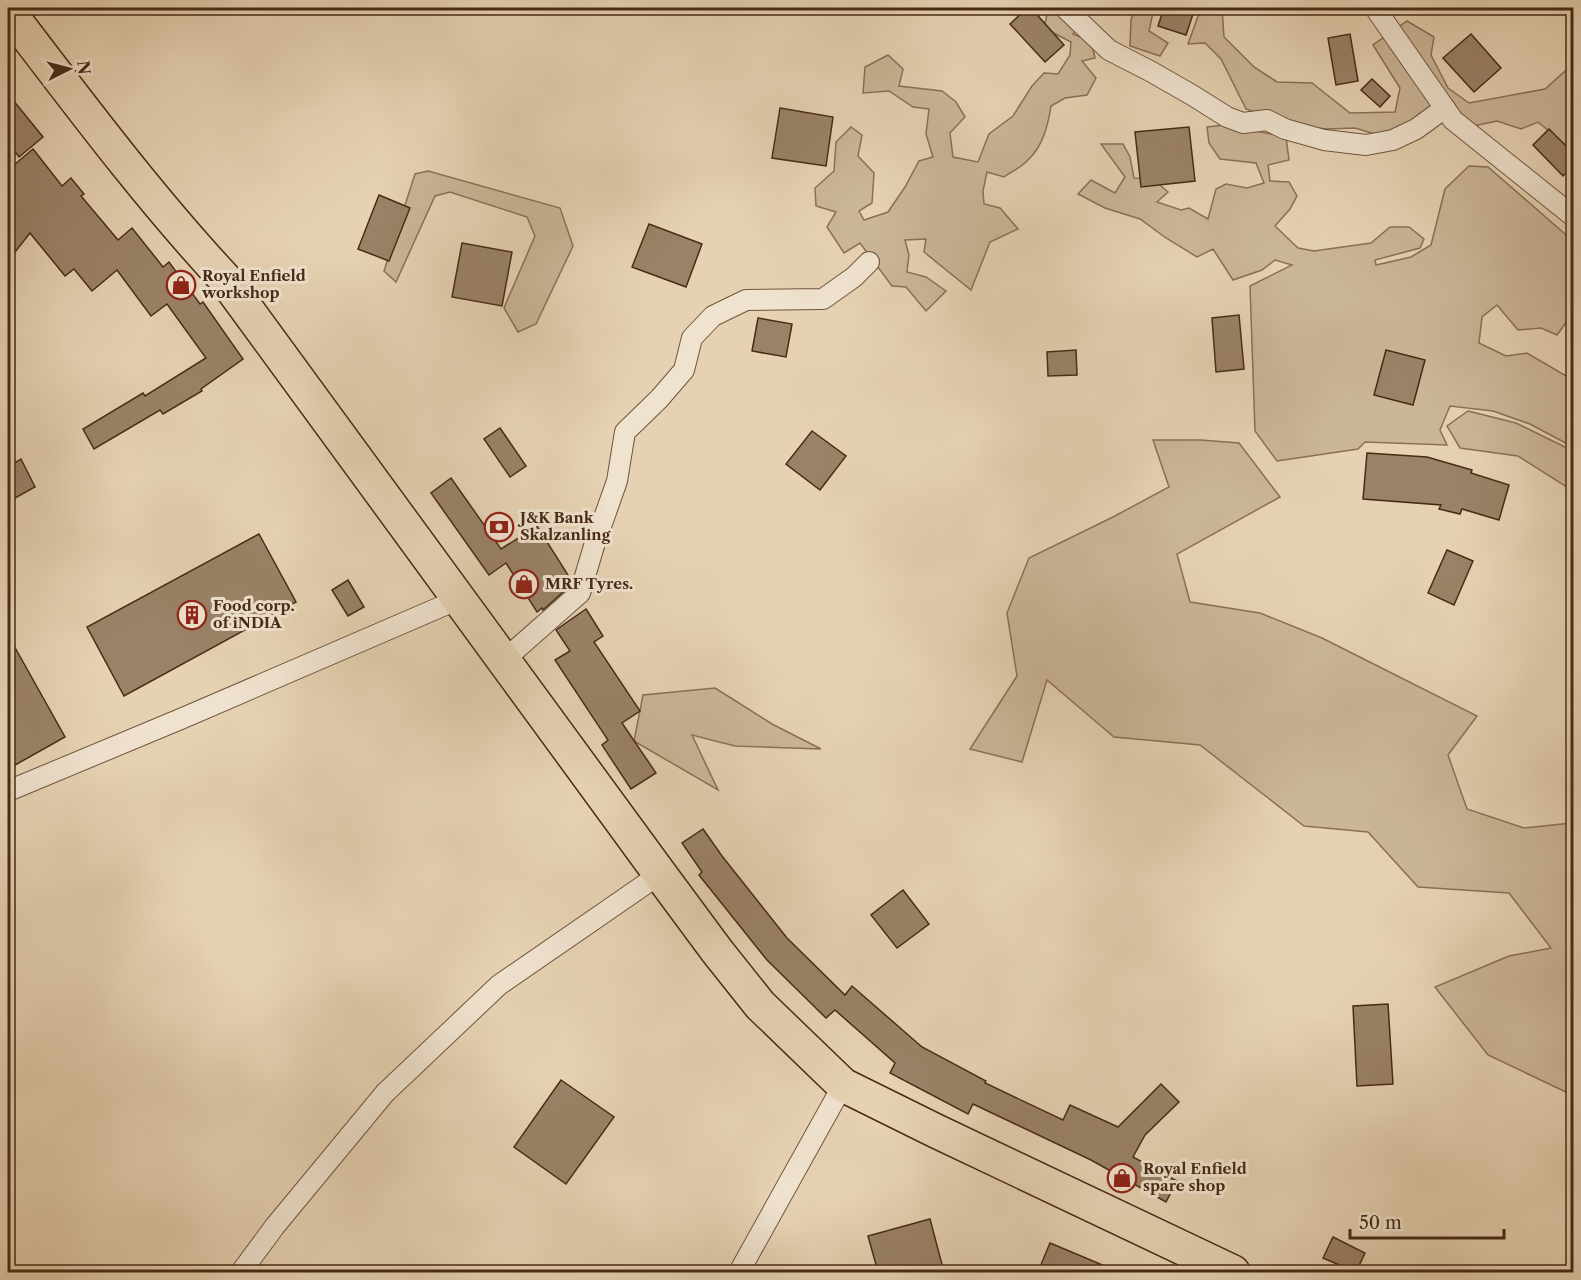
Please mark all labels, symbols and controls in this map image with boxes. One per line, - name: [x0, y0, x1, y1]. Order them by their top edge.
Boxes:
- north arrow: [39, 39, 99, 99]
- text: N: [73, 59, 95, 75]
- place label: Royal Enfield workshop: [201, 266, 306, 302]
- shop icon: Royal Enfield workshop: [165, 269, 197, 301]
- place label: J&K Bank Skalzanling: [517, 508, 611, 544]
- bank icon: J&K Bank Skalzanling: [483, 511, 515, 543]
- shop icon: MRF Tyres.: [508, 568, 540, 600]
- place label: MRF Tyres.: [545, 574, 633, 593]
- place label: Food corp. of iNDIA: [213, 596, 295, 632]
- building icon: Food corp. of iNDIA: [176, 599, 208, 631]
- place label: Royal Enfield spare shop: [1143, 1159, 1247, 1195]
- shop icon: Royal Enfield spare shop: [1106, 1162, 1138, 1194]
- scale bar: [1350, 1202, 1504, 1240]
- text: 50 m: [1359, 1212, 1402, 1234]

